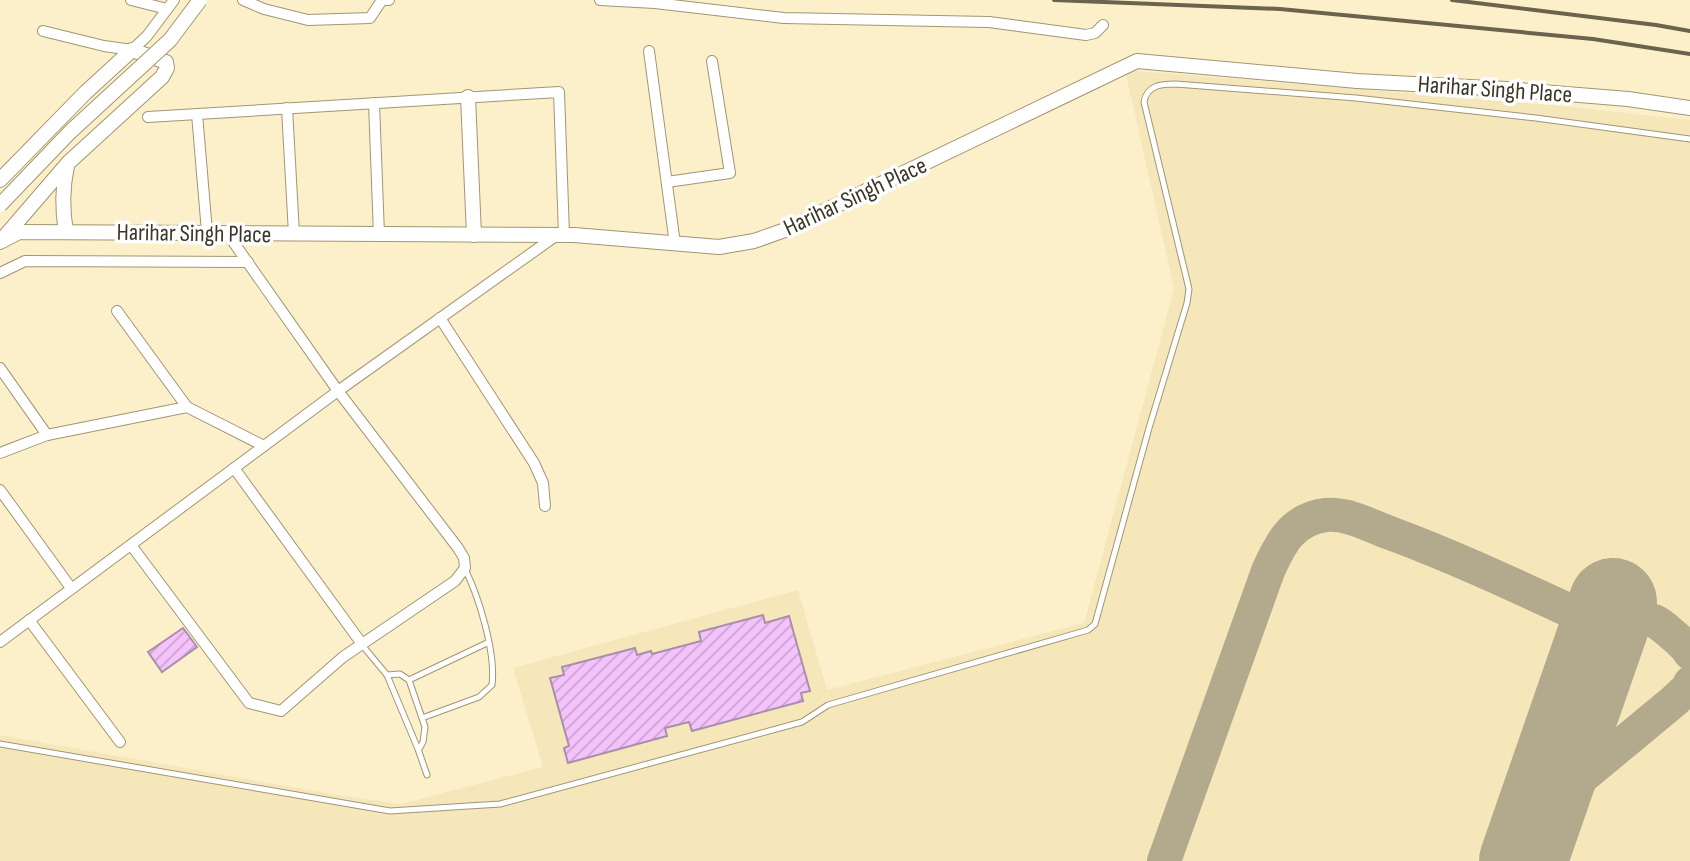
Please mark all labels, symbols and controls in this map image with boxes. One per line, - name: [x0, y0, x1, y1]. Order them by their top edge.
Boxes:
- street label: Harihar Singh Place: [1417, 70, 1573, 109]
- street label: Harihar Singh Place: [779, 151, 931, 242]
- street label: Harihar Singh Place: [116, 218, 272, 249]

